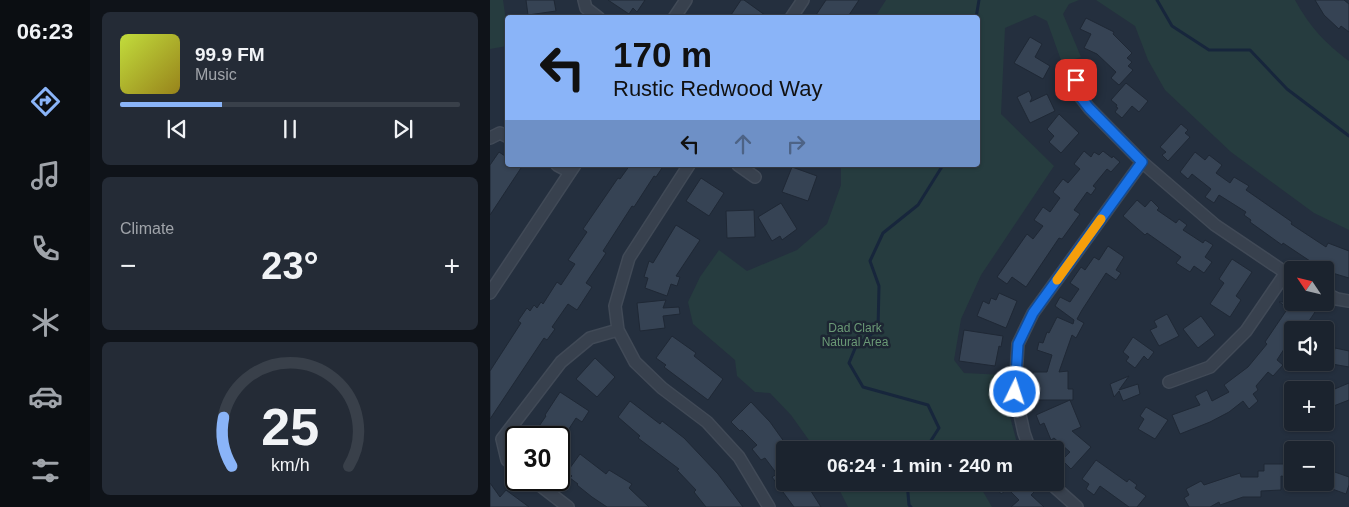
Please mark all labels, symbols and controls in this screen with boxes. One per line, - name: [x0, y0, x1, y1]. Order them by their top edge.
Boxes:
- text: 06:23: [17, 19, 73, 44]
- icon: left: [530, 35, 595, 100]
- text: 170 m: [613, 35, 712, 74]
- text: 99.9 FM: [195, 44, 265, 65]
- pin: [1055, 59, 1097, 101]
- text: Music: [195, 66, 237, 83]
- icon: arrive: [1062, 66, 1090, 94]
- text: Rustic Redwood Way: [613, 76, 822, 101]
- icon: directions: [28, 84, 63, 119]
- icon: previous: [163, 115, 191, 143]
- icon: pause: [276, 115, 304, 143]
- icon: next: [389, 115, 417, 143]
- icon: left: [676, 130, 704, 158]
- icon: ahead: [729, 130, 757, 158]
- icon: right: [782, 130, 810, 158]
- icon: music: [28, 158, 63, 193]
- text: Climate: [120, 220, 174, 237]
- icon: phone: [28, 231, 63, 266]
- text: 23°: [261, 245, 319, 287]
- text: −: [120, 250, 136, 281]
- text: +: [444, 250, 460, 281]
- north arrow: [1284, 261, 1334, 311]
- map controls: [1284, 261, 1334, 491]
- icon: climate: [28, 305, 63, 340]
- park label: Dad Clark Natural Area: [822, 321, 889, 349]
- button: sound: [1284, 321, 1334, 371]
- position arrow: [988, 365, 1040, 417]
- icon: car: [28, 379, 63, 414]
- button: +: [1284, 381, 1334, 431]
- text: 25: [261, 398, 319, 456]
- speed limit sign: 30: [505, 426, 570, 491]
- button: −: [1284, 441, 1334, 491]
- icon: filters: [28, 453, 63, 488]
- text: km/h: [271, 455, 309, 475]
- text: 06:24 · 1 min · 240 m: [827, 455, 1013, 476]

